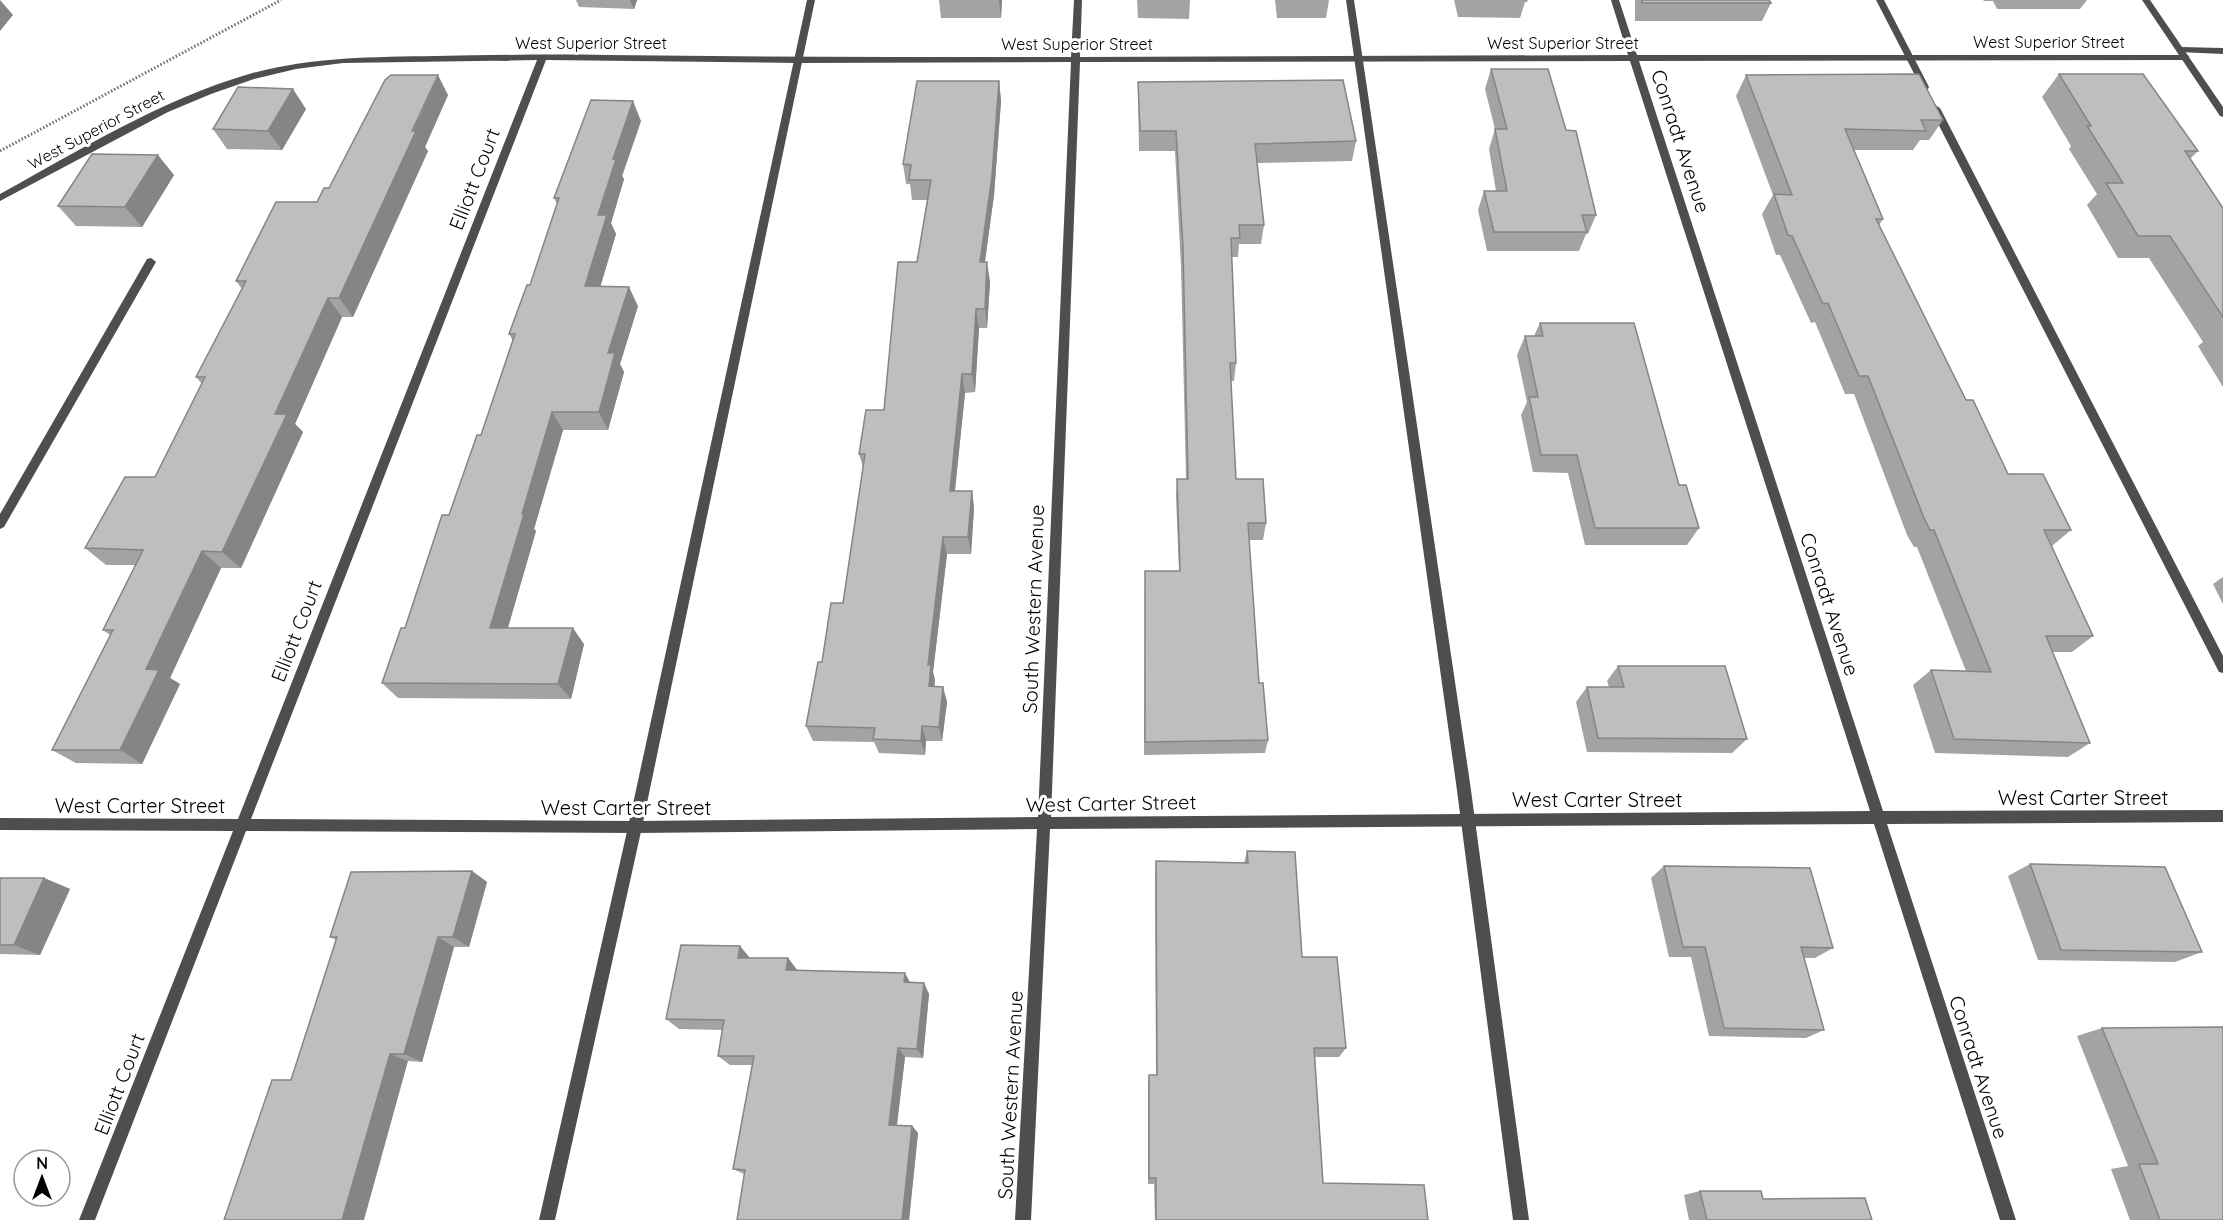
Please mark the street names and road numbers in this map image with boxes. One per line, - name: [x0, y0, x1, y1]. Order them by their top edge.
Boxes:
- street label: West Superior Street: [1973, 32, 2125, 52]
- street label: West Superior Street: [515, 33, 667, 53]
- street label: West Superior Street: [1487, 33, 1639, 53]
- street label: West Superior Street: [1001, 34, 1153, 54]
- street label: Conradt Avenue: [1646, 66, 1716, 216]
- street label: West Superior Street: [24, 85, 168, 173]
- street label: Elliott Court: [443, 124, 505, 233]
- street label: South Western Avenue: [1017, 504, 1049, 714]
- street label: Conradt Avenue: [1795, 529, 1865, 679]
- street label: Elliott Court: [265, 576, 327, 685]
- street label: West Carter Street: [1998, 785, 2169, 810]
- street label: West Carter Street: [1512, 787, 1683, 812]
- street label: West Carter Street: [1025, 789, 1197, 817]
- street label: West Carter Street: [55, 793, 226, 818]
- street label: West Carter Street: [541, 795, 712, 820]
- street label: South Western Avenue: [992, 990, 1028, 1200]
- street label: Conradt Avenue: [1944, 992, 2014, 1142]
- street label: Elliott Court: [88, 1029, 150, 1138]

